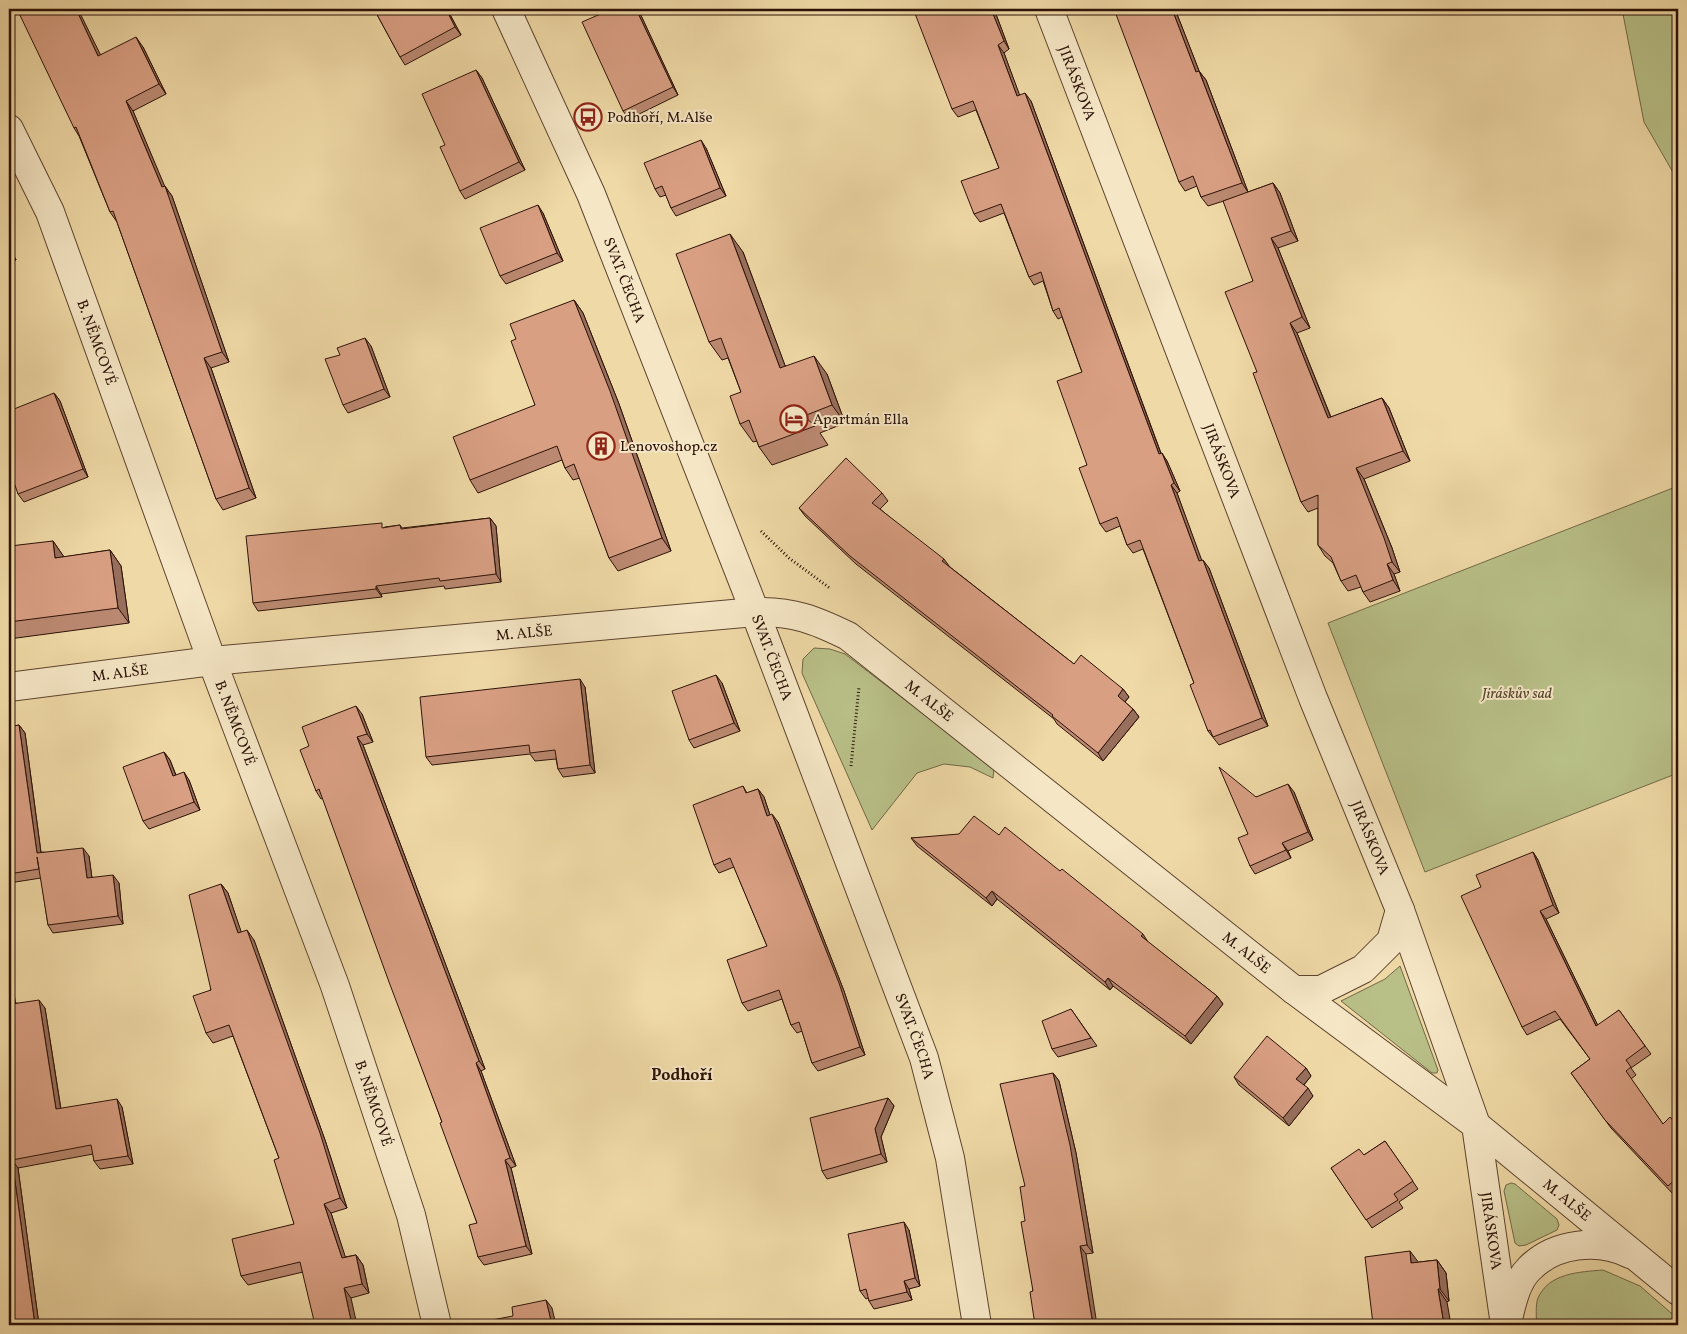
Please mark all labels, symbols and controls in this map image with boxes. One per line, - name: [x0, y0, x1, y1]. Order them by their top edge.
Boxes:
- street label: JIRÁSKOVA: [1052, 43, 1100, 124]
- bus stop icon: Podhoří, M.Alše: [573, 102, 603, 132]
- place label: Podhoří, M.Alše: [607, 108, 713, 129]
- street label: SVAT. ČECHA: [597, 235, 650, 327]
- street label: B. NĚMCOVÉ: [70, 297, 121, 388]
- hotel icon: Apartmán Ella: [779, 404, 809, 434]
- place label: Apartmán Ella: [813, 410, 909, 431]
- street label: JIRÁSKOVA: [1197, 421, 1245, 502]
- building icon: Lenovoshop.cz: [586, 431, 616, 461]
- place label: Lenovoshop.cz: [620, 437, 717, 458]
- street label: SVAT. ČECHA: [745, 612, 797, 704]
- street label: M. ALŠE: [495, 621, 553, 647]
- street label: M. ALŠE: [91, 660, 150, 688]
- street label: M. ALŠE: [900, 676, 957, 728]
- street label: B. NĚMCOVÉ: [208, 678, 260, 769]
- park label: Jiráskův sad: [1480, 684, 1552, 705]
- street label: JIRÁSKOVA: [1344, 798, 1394, 879]
- street label: M. ALŠE: [1217, 928, 1274, 979]
- street label: SVAT. ČECHA: [888, 991, 938, 1082]
- street label: B. NĚMCOVÉ: [348, 1058, 397, 1150]
- district label: Podhoří: [651, 1065, 713, 1087]
- street label: M. ALŠE: [1538, 1175, 1595, 1227]
- street label: JIRÁSKOVA: [1474, 1191, 1506, 1272]

